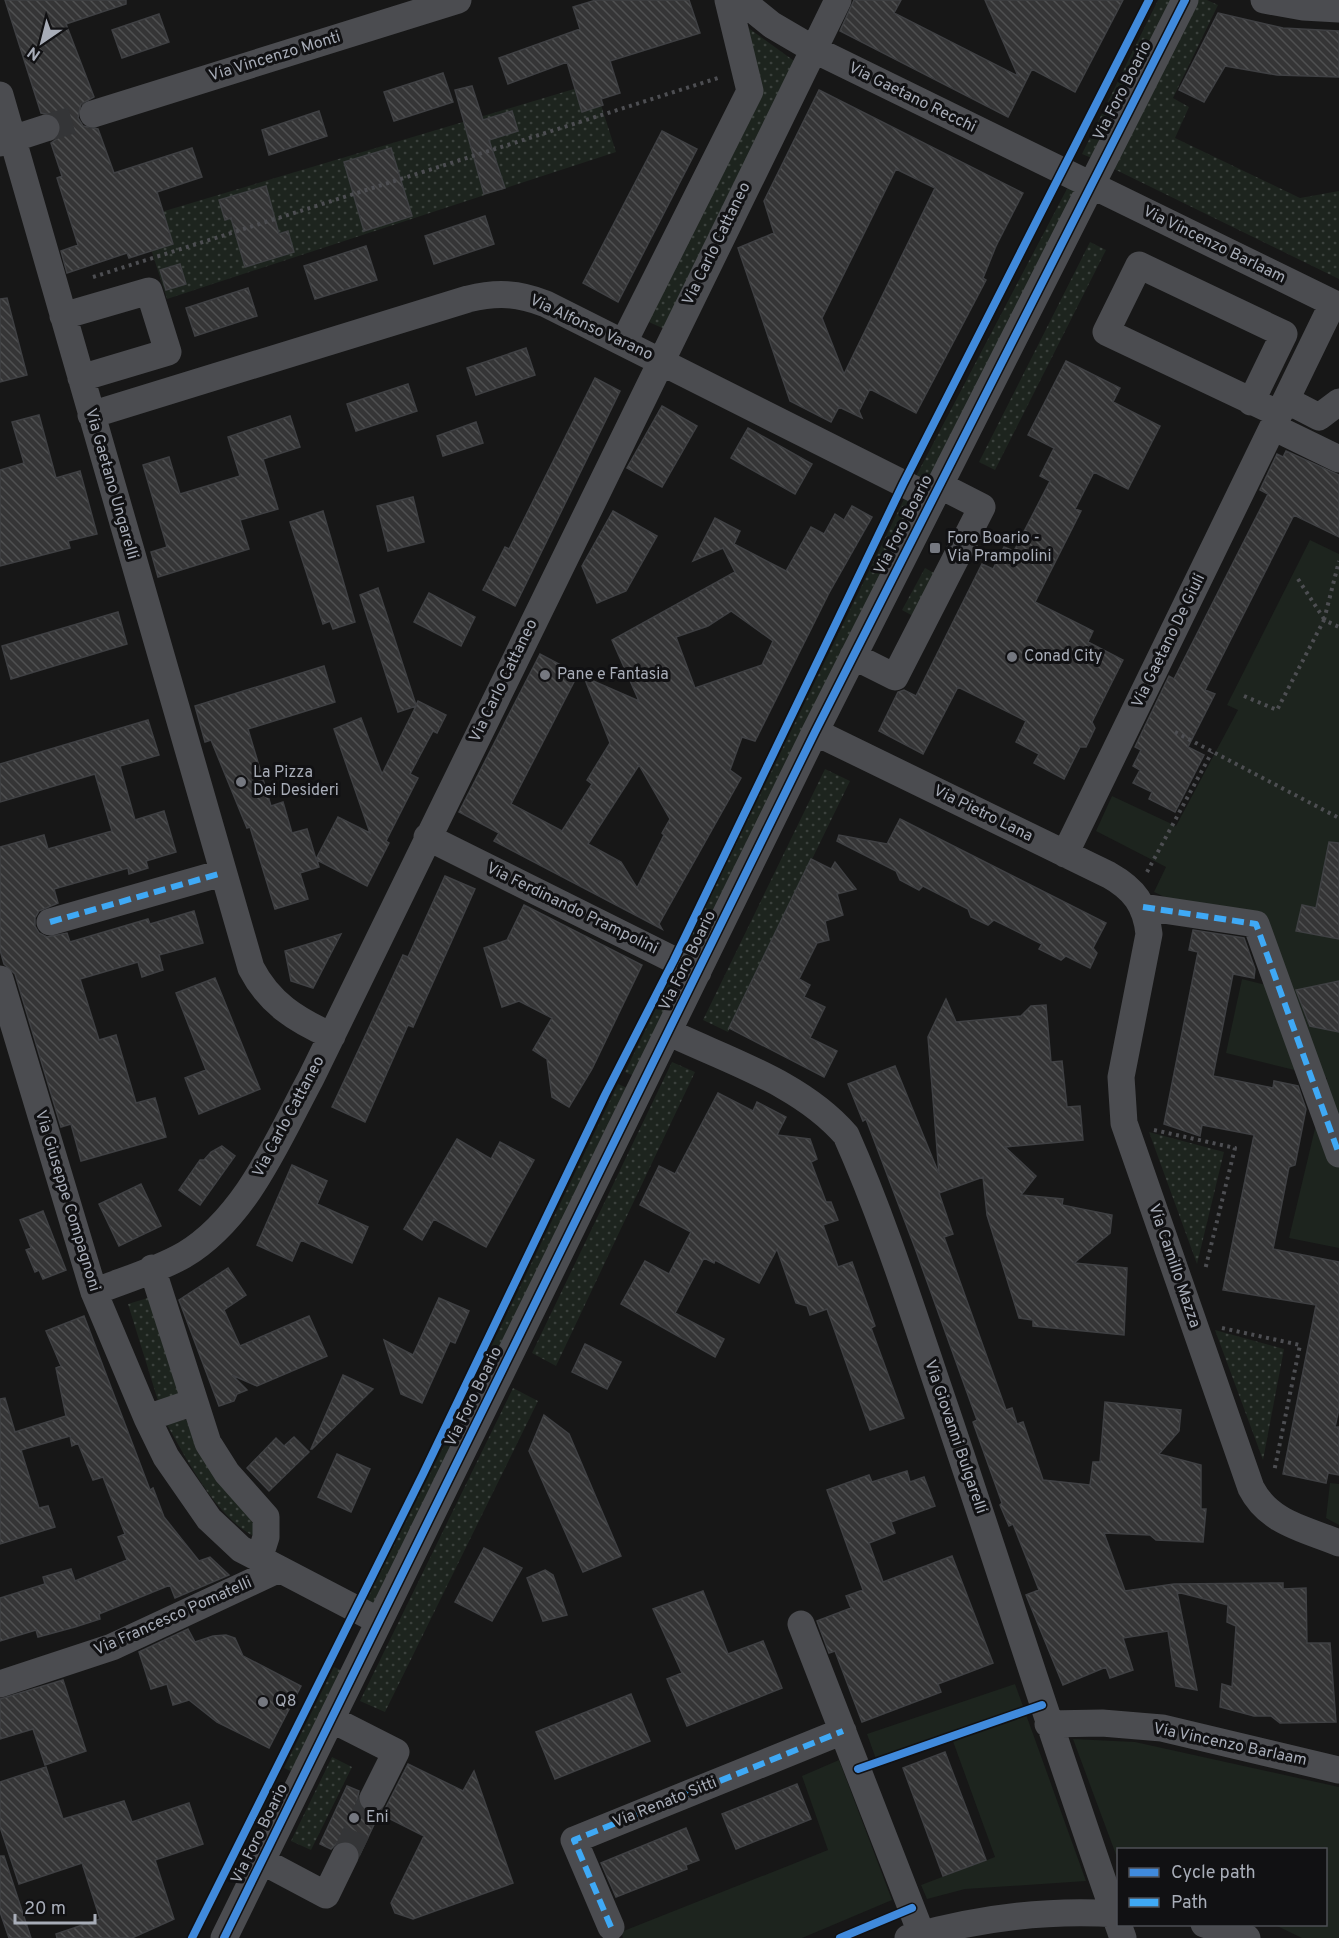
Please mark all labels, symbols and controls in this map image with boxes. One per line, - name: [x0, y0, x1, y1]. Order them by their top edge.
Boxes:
- north arrow: [12, 12, 72, 72]
- street label: Via Vincenzo Monti: [207, 27, 343, 87]
- street label: Via Foro Boario: [1089, 38, 1157, 144]
- text: N: [24, 41, 45, 64]
- street label: Via Gaetano Recchi: [845, 58, 979, 138]
- street label: Via Carlo Cattaneo: [679, 179, 756, 309]
- street label: Via Vincenzo Barlaam: [1139, 202, 1289, 288]
- street label: Via Alfonso Varano: [526, 291, 656, 365]
- street label: Via Gaetano Ungarelli: [80, 406, 142, 562]
- street label: Via Foro Boario: [870, 472, 938, 578]
- place label: Foro Boario - Via Prampolini: [947, 529, 1052, 567]
- marker: Foro Boario - Via Prampolini: [928, 541, 942, 555]
- street label: Via Gaetano De Giuli: [1128, 571, 1210, 711]
- street label: Via Carlo Cattaneo: [466, 616, 543, 746]
- place label: Conad City: [1024, 647, 1102, 667]
- marker: Conad City: [1005, 650, 1019, 664]
- place label: Pane e Fantasia: [557, 665, 669, 685]
- marker: Pane e Fantasia: [538, 668, 552, 682]
- place label: La Pizza Dei Desideri: [253, 763, 339, 801]
- marker: La Pizza Dei Desideri: [234, 775, 248, 789]
- street label: Via Pietro Lana: [930, 781, 1036, 847]
- street label: Via Ferdinando Prampolini: [483, 859, 661, 959]
- street label: Via Foro Boario: [655, 907, 721, 1015]
- street label: Via Carlo Cattaneo: [249, 1053, 329, 1181]
- street label: Via Giuseppe Compagnoni: [30, 1108, 104, 1294]
- street label: Via Camillo Mazza: [1143, 1201, 1205, 1331]
- street label: Via Foro Boario: [441, 1343, 507, 1451]
- street label: Via Giovanni Bulgarelli: [919, 1357, 991, 1517]
- street label: Via Francesco Pomatelli: [91, 1573, 255, 1661]
- place label: Q8: [275, 1692, 296, 1712]
- marker: Q8: [256, 1695, 270, 1709]
- street label: Via Vincenzo Barlaam: [1151, 1719, 1309, 1771]
- street label: Via Renato Sitti: [610, 1773, 720, 1833]
- street label: Via Foro Boario: [227, 1780, 293, 1888]
- place label: Eni: [366, 1808, 389, 1828]
- marker: Eni: [347, 1811, 361, 1825]
- legend: [1117, 1848, 1327, 1926]
- text: Cycle path: [1171, 1862, 1256, 1885]
- scale bar: [15, 1887, 94, 1925]
- text: Path: [1171, 1892, 1208, 1915]
- text: 20 m: [24, 1898, 66, 1921]

